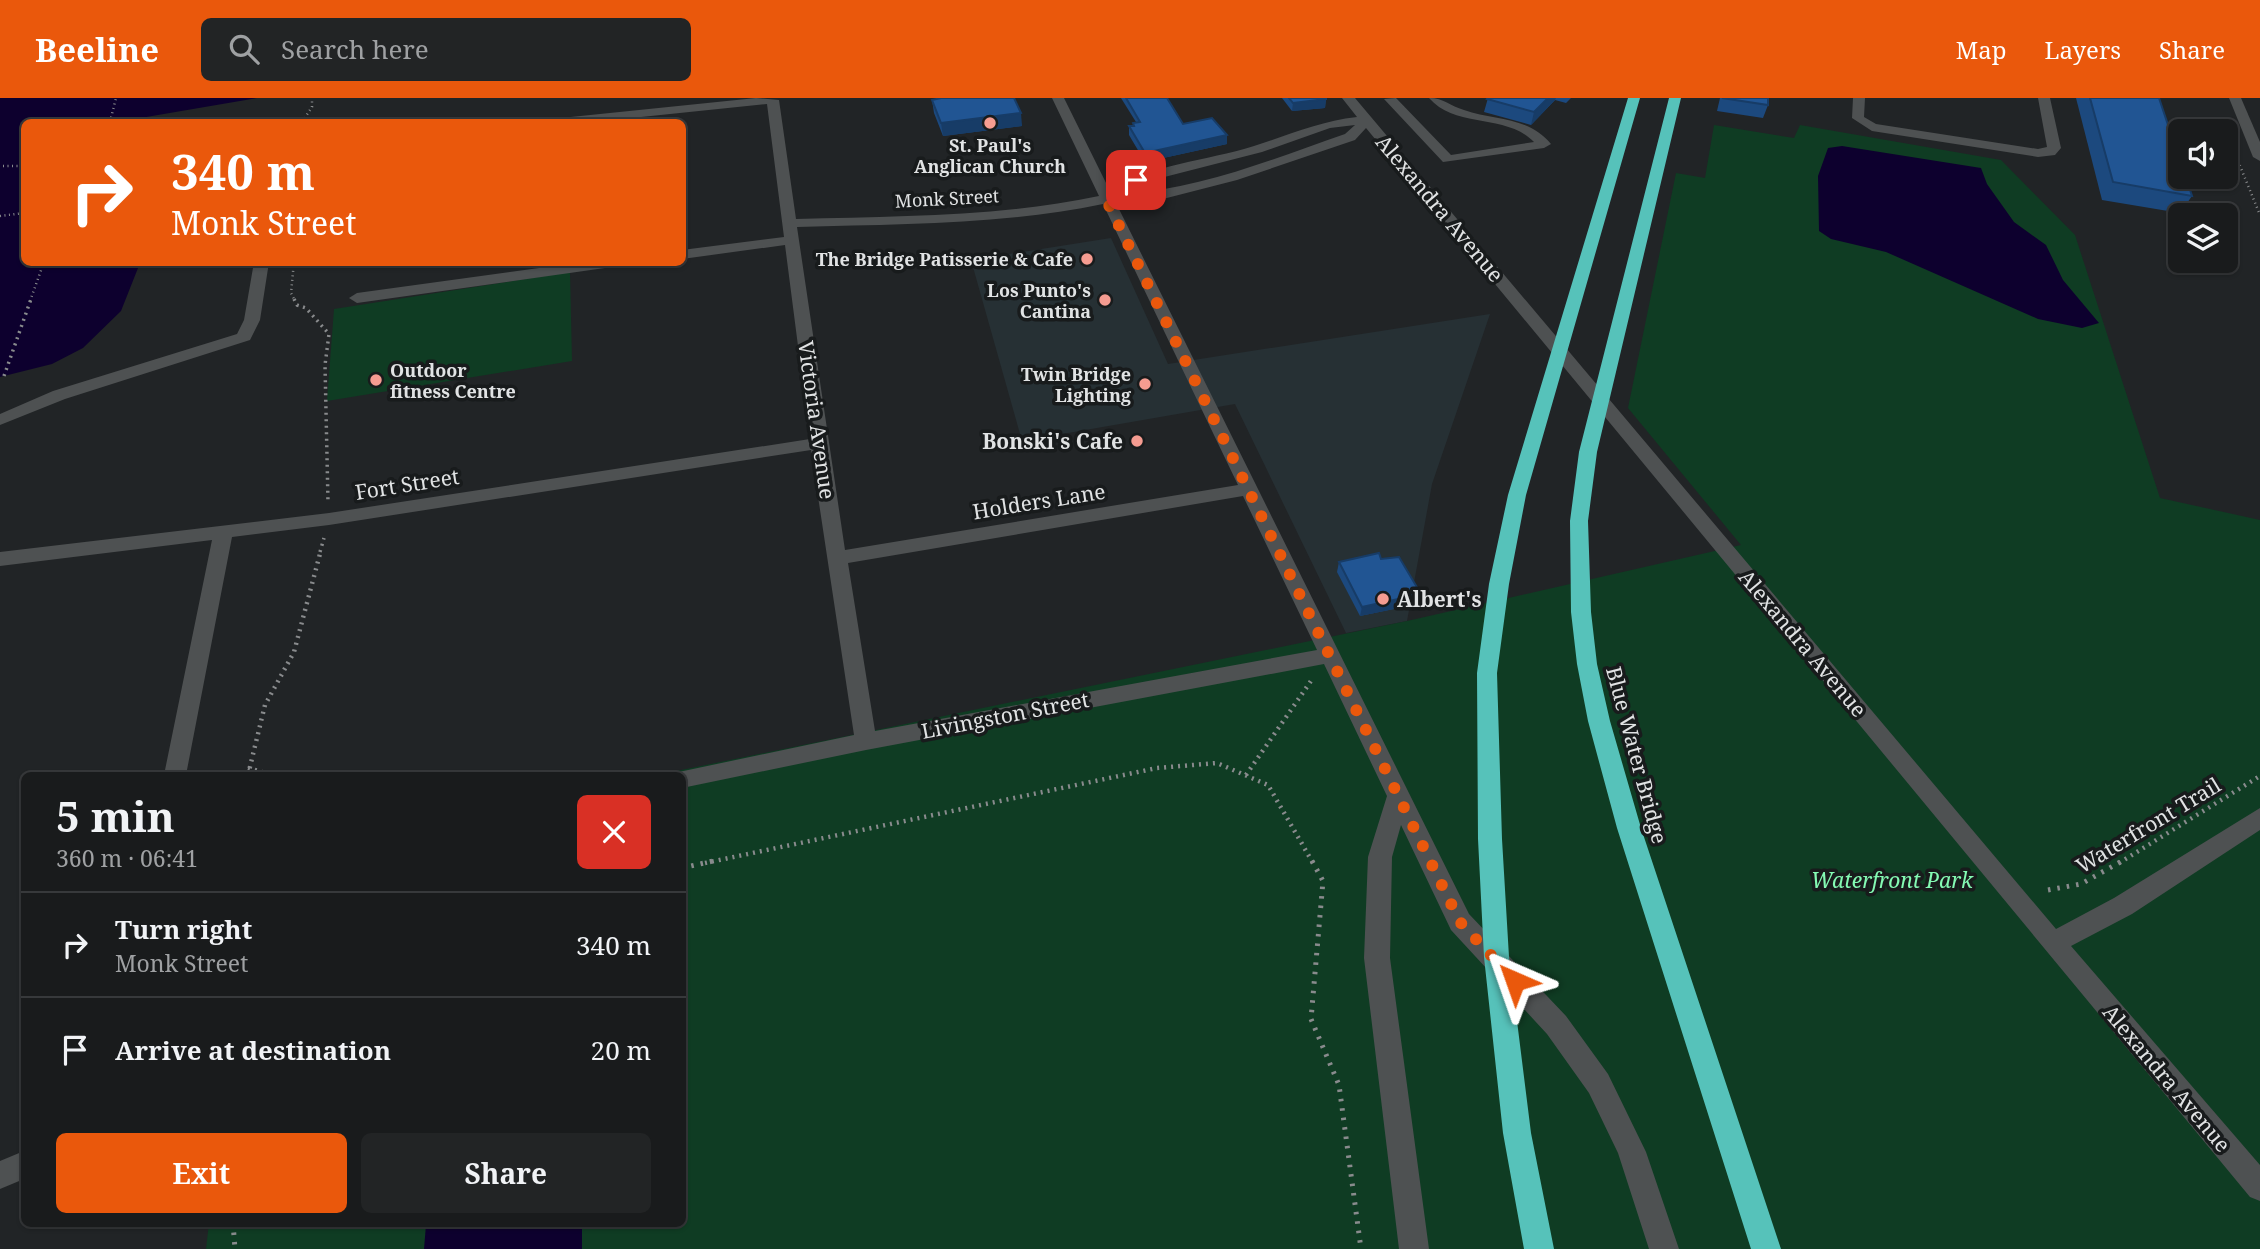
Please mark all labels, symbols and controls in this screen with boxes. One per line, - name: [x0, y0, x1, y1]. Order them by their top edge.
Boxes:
- search box: [201, 18, 691, 81]
- text: Beeline: [35, 27, 159, 72]
- icon: search: [225, 30, 263, 68]
- text: Search here: [281, 31, 429, 67]
- text: Map: [1956, 33, 2007, 66]
- text: Layers: [2045, 33, 2121, 66]
- text: Share: [2159, 33, 2225, 66]
- marker: St. Paul's Anglican Church: [982, 115, 998, 131]
- map controls: [2168, 119, 2238, 273]
- button: sound: [2168, 119, 2238, 189]
- street label: Alexandra Avenue: [1370, 128, 1510, 288]
- place label: St. Paul's Anglican Church: [914, 133, 1066, 178]
- text: 340 m: [171, 138, 315, 204]
- icon: right: [56, 147, 147, 238]
- pin: [1106, 150, 1166, 210]
- icon: arrive: [1117, 161, 1155, 199]
- street label: Monk Street: [894, 183, 1000, 213]
- text: Monk Street: [171, 201, 356, 244]
- button: layers: [2168, 203, 2238, 273]
- place label: The Bridge Patisserie & Cafe: [816, 247, 1073, 271]
- marker: The Bridge Patisserie & Cafe: [1079, 251, 1095, 267]
- place label: Los Punto's Cantina: [987, 278, 1091, 323]
- marker: Los Punto's Cantina: [1097, 292, 1113, 308]
- street label: Victoria Avenue: [792, 339, 842, 501]
- place label: Outdoor fitness Centre: [390, 358, 516, 403]
- place label: Twin Bridge Lighting: [1021, 362, 1132, 407]
- marker: Outdoor fitness Centre: [368, 372, 384, 388]
- marker: Twin Bridge Lighting: [1137, 376, 1153, 392]
- place label: Bonski's Cafe: [982, 427, 1123, 455]
- marker: Bonski's Cafe: [1129, 433, 1145, 449]
- street label: Fort Street: [353, 462, 461, 506]
- street label: Holders Lane: [971, 477, 1107, 525]
- street label: Alexandra Avenue: [1733, 563, 1873, 723]
- place label: Albert's: [1397, 585, 1482, 613]
- marker: Albert's: [1375, 591, 1391, 607]
- street label: Blue Water Bridge: [1600, 663, 1674, 847]
- street label: Livingston Street: [919, 685, 1091, 745]
- street label: Waterfront Trail: [2070, 770, 2226, 879]
- text: 5 min: [56, 787, 175, 844]
- button: close: [577, 795, 651, 869]
- text: 360 m · 06:41: [56, 842, 198, 874]
- park label: Waterfront Park: [1811, 866, 1974, 894]
- text: Turn right: [115, 911, 252, 947]
- icon: right: [56, 926, 94, 964]
- text: 340 m: [576, 927, 651, 963]
- position arrow: [1478, 944, 1552, 1018]
- text: Monk Street: [115, 947, 248, 979]
- street label: Alexandra Avenue: [2097, 998, 2237, 1158]
- icon: arrive: [56, 1031, 94, 1069]
- text: Arrive at destination: [115, 1032, 391, 1068]
- text: 20 m: [591, 1032, 651, 1068]
- button: Exit: [56, 1133, 347, 1213]
- button: Share: [361, 1133, 651, 1213]

